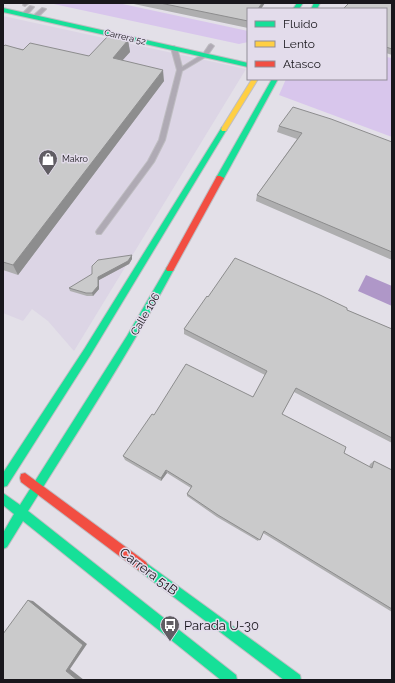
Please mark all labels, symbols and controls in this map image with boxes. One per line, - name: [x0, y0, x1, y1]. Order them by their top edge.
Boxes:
- legend: [247, 8, 387, 80]
- text: Fluido: [283, 17, 318, 31]
- street label: Carrera 52: [103, 27, 147, 47]
- text: Lento: [283, 37, 315, 51]
- text: Atasco: [283, 57, 321, 71]
- shop icon: Makro: [37, 148, 59, 176]
- place label: Makro: [62, 154, 88, 164]
- street label: Calle 106: [128, 290, 163, 338]
- street label: Carrera 51B: [117, 545, 181, 598]
- bus stop icon: Parada U-30: [159, 614, 181, 642]
- place label: Parada U-30: [184, 618, 259, 633]

